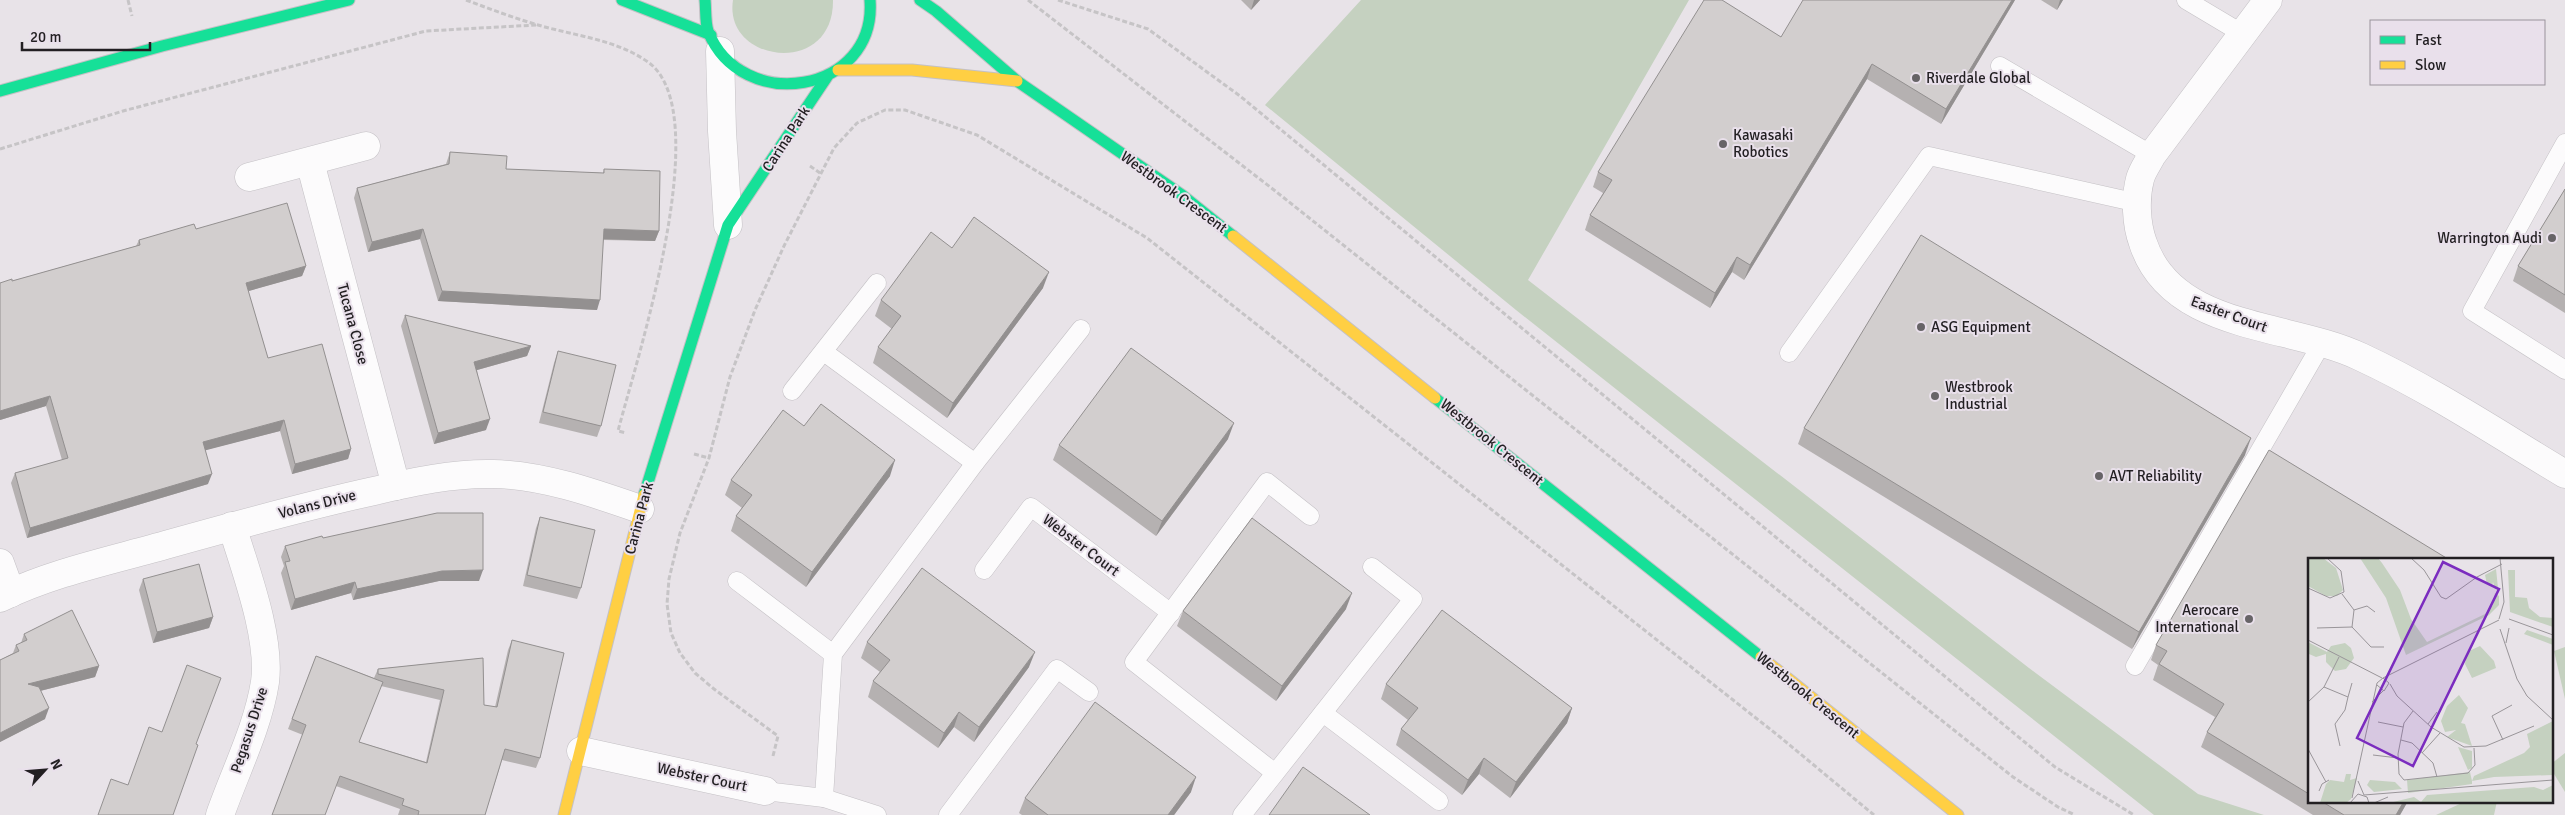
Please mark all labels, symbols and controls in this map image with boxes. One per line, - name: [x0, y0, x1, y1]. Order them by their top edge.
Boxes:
- scale bar: [22, 20, 150, 52]
- legend: [2370, 20, 2545, 85]
- text: 20 m: [30, 28, 61, 46]
- text: Fast: [2415, 31, 2442, 49]
- text: Slow: [2415, 56, 2446, 74]
- place label: Riverdale Global: [1926, 69, 2031, 87]
- marker: Riverdale Global: [1910, 72, 1922, 84]
- street label: Carina Park: [758, 103, 814, 175]
- place label: Kawasaki Robotics: [1733, 126, 1793, 161]
- marker: Kawasaki Robotics: [1717, 138, 1729, 150]
- street label: Westbrook Crescent: [1117, 147, 1231, 237]
- place label: Warrington Audi: [2437, 229, 2542, 247]
- marker: Warrington Audi: [2546, 232, 2558, 244]
- street label: Tucana Close: [334, 281, 372, 367]
- street label: Easter Court: [2188, 292, 2270, 336]
- place label: ASG Equipment: [1931, 318, 2031, 336]
- marker: ASG Equipment: [1915, 321, 1927, 333]
- place label: Westbrook Industrial: [1945, 378, 2013, 413]
- marker: Westbrook Industrial: [1929, 390, 1941, 402]
- street label: Westbrook Crescent: [1437, 395, 1547, 489]
- place label: AVT Reliability: [2109, 467, 2202, 485]
- marker: AVT Reliability: [2093, 470, 2105, 482]
- street label: Carina Park: [621, 479, 657, 556]
- street label: Volans Drive: [276, 486, 358, 522]
- street label: Webster Court: [1039, 510, 1123, 580]
- inset map: [2308, 558, 2552, 802]
- place label: Aerocare International: [2155, 601, 2239, 636]
- marker: Aerocare International: [2243, 613, 2255, 625]
- street label: Westbrook Crescent: [1753, 648, 1863, 742]
- street label: Pegasus Drive: [227, 685, 271, 775]
- north arrow: [20, 745, 70, 795]
- text: N: [46, 756, 66, 773]
- street label: Webster Court: [655, 759, 749, 795]

